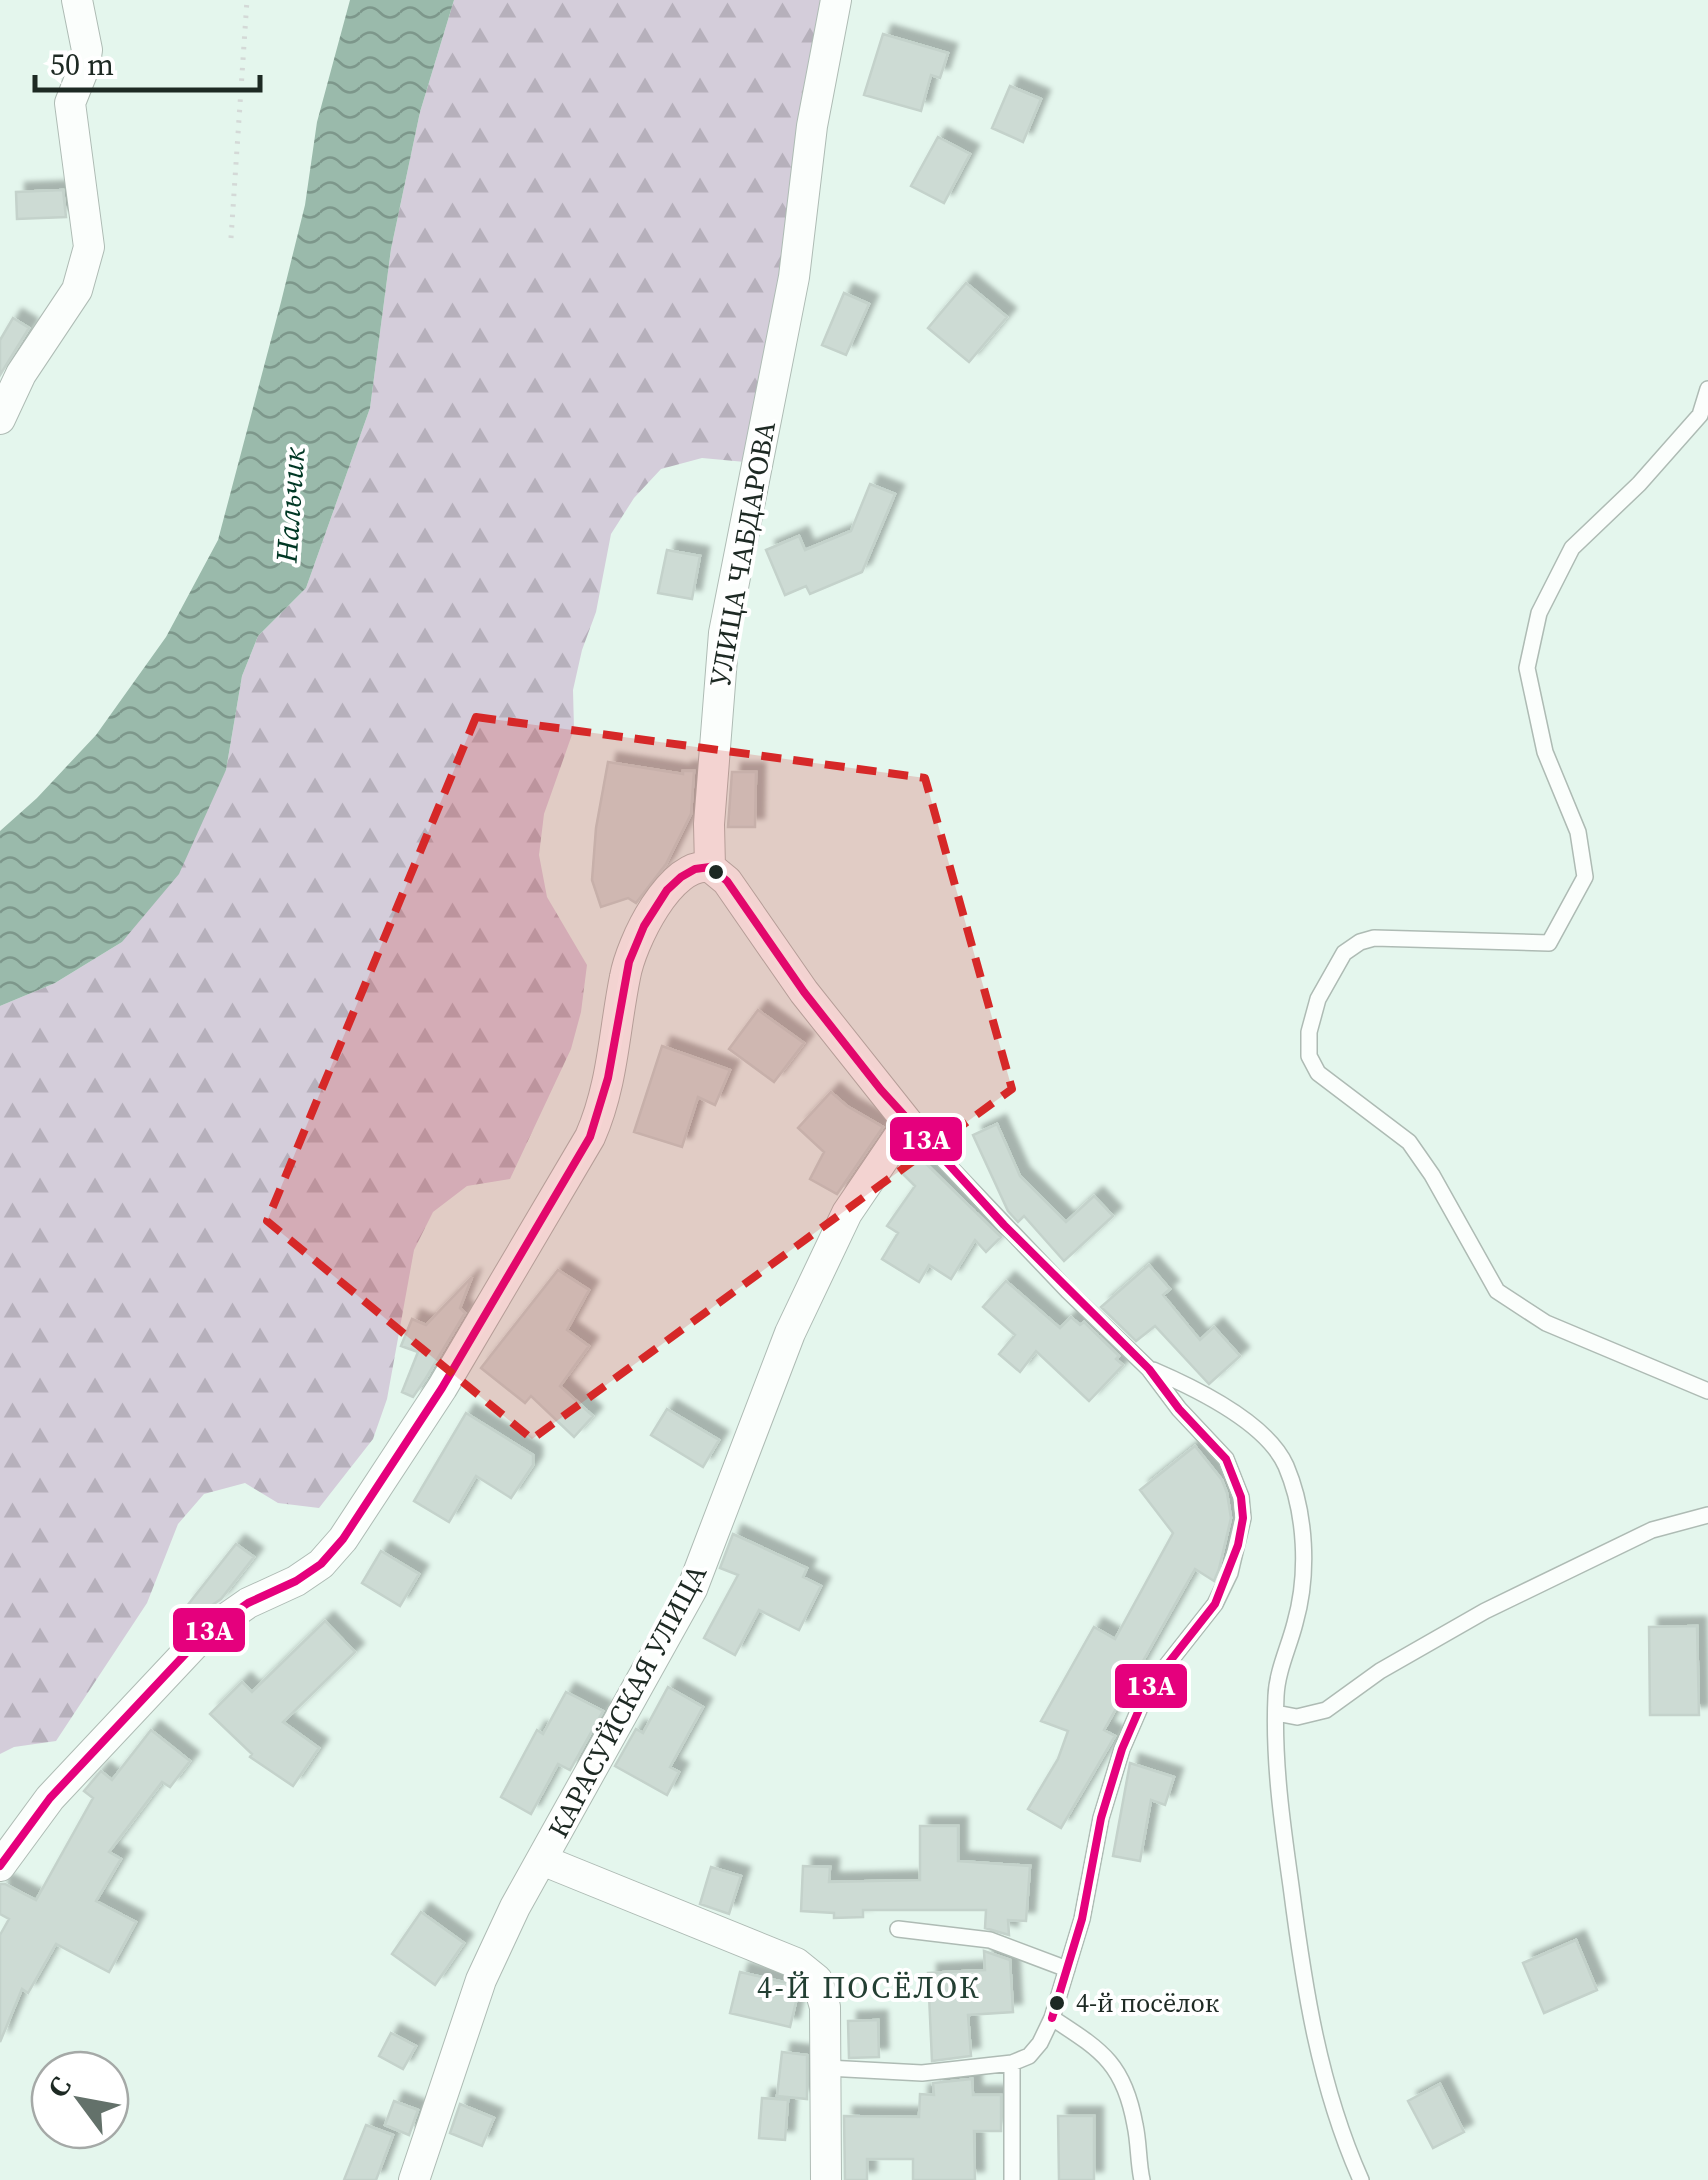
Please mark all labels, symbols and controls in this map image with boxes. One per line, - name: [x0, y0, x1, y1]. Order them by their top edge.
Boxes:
- scale bar: [35, 30, 260, 92]
- text: 50 m: [50, 44, 114, 85]
- street label: УЛИЦА ЧАБДАРОВА: [700, 418, 784, 690]
- water label: Нальчик: [265, 446, 314, 565]
- unlabelled marker: [706, 862, 726, 882]
- line badge: 13А: [888, 1115, 964, 1163]
- text: 13А: [901, 1120, 951, 1158]
- street label: КАРАСУЙСКАЯ УЛИЦА: [539, 1557, 715, 1844]
- line badge: 13А: [171, 1606, 247, 1654]
- text: 13А: [184, 1611, 234, 1649]
- line badge: 13А: [1113, 1662, 1189, 1710]
- text: 13А: [1126, 1666, 1176, 1704]
- district label: 4-Й ПОСЁЛОК: [757, 1967, 981, 2008]
- place label: 4-й посёлок: [1076, 1985, 1220, 2021]
- marker: 4-й посёлок: [1047, 1993, 1067, 2013]
- north arrow: [30, 2050, 130, 2150]
- text: С: [38, 2069, 80, 2104]

